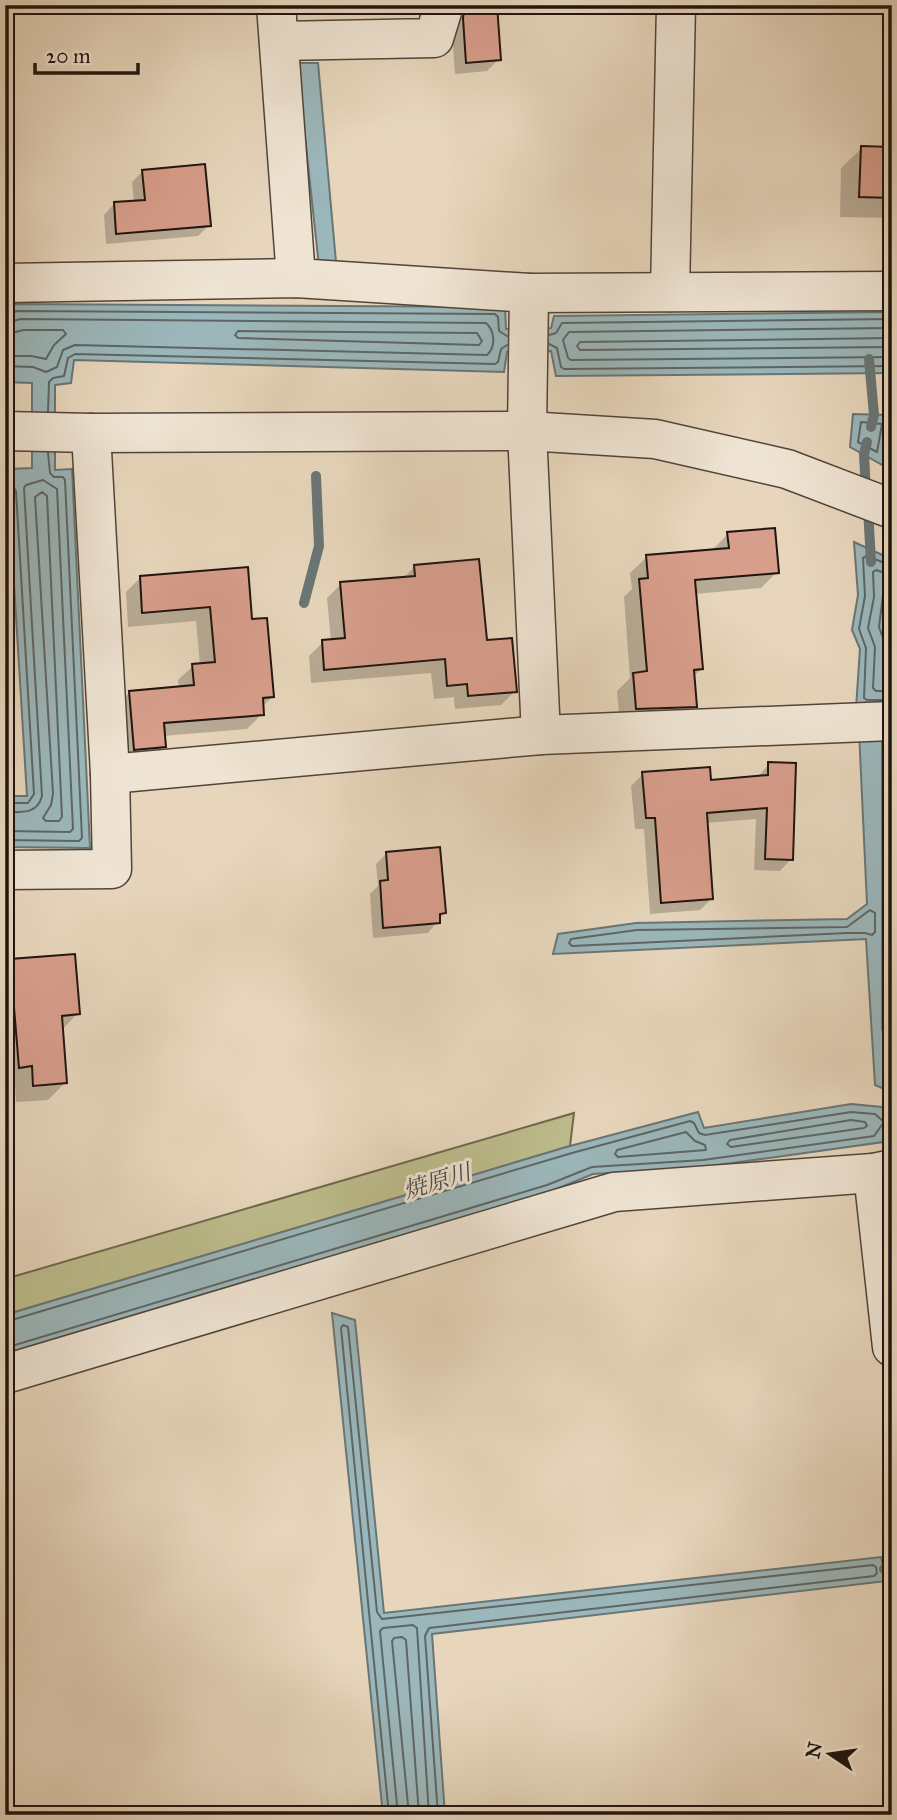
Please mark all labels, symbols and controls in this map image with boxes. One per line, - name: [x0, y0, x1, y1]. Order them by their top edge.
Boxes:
- scale bar: [35, 32, 138, 76]
- text: 20 m: [46, 43, 91, 69]
- water label: 焼原川: [400, 1157, 477, 1204]
- north arrow: [796, 1718, 866, 1788]
- text: N: [801, 1740, 827, 1761]

